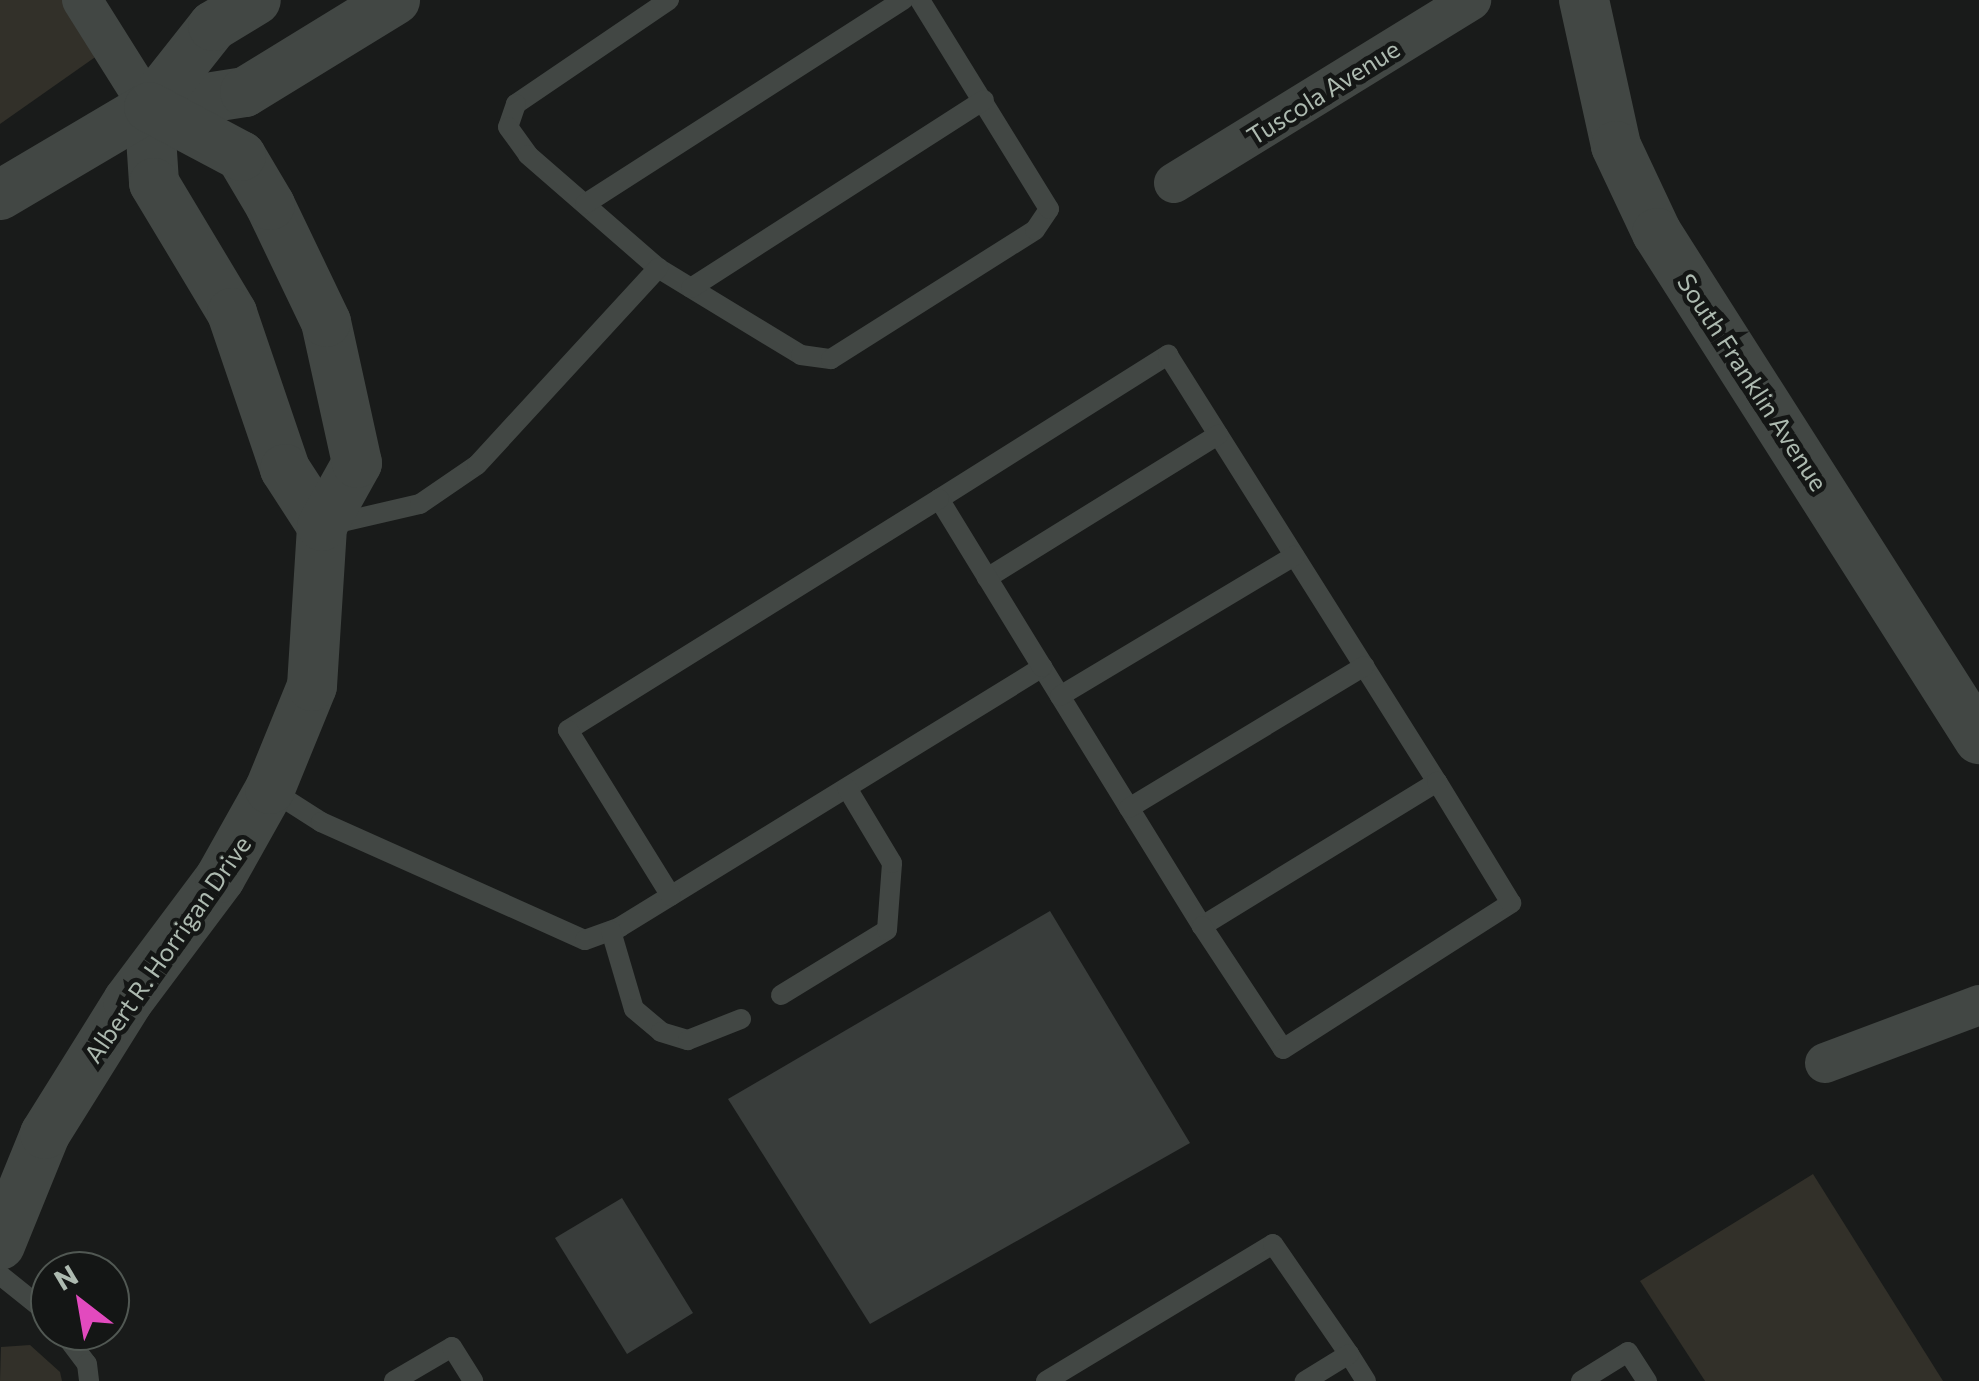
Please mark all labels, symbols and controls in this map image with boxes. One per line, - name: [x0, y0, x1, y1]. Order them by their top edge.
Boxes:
- street label: Tuscola Avenue: [1241, 33, 1405, 151]
- street label: South Franklin Avenue: [1672, 268, 1834, 496]
- street label: Albert R. Horrigan Drive: [77, 830, 257, 1068]
- north arrow: [30, 1251, 130, 1351]
- text: N: [48, 1257, 83, 1297]

